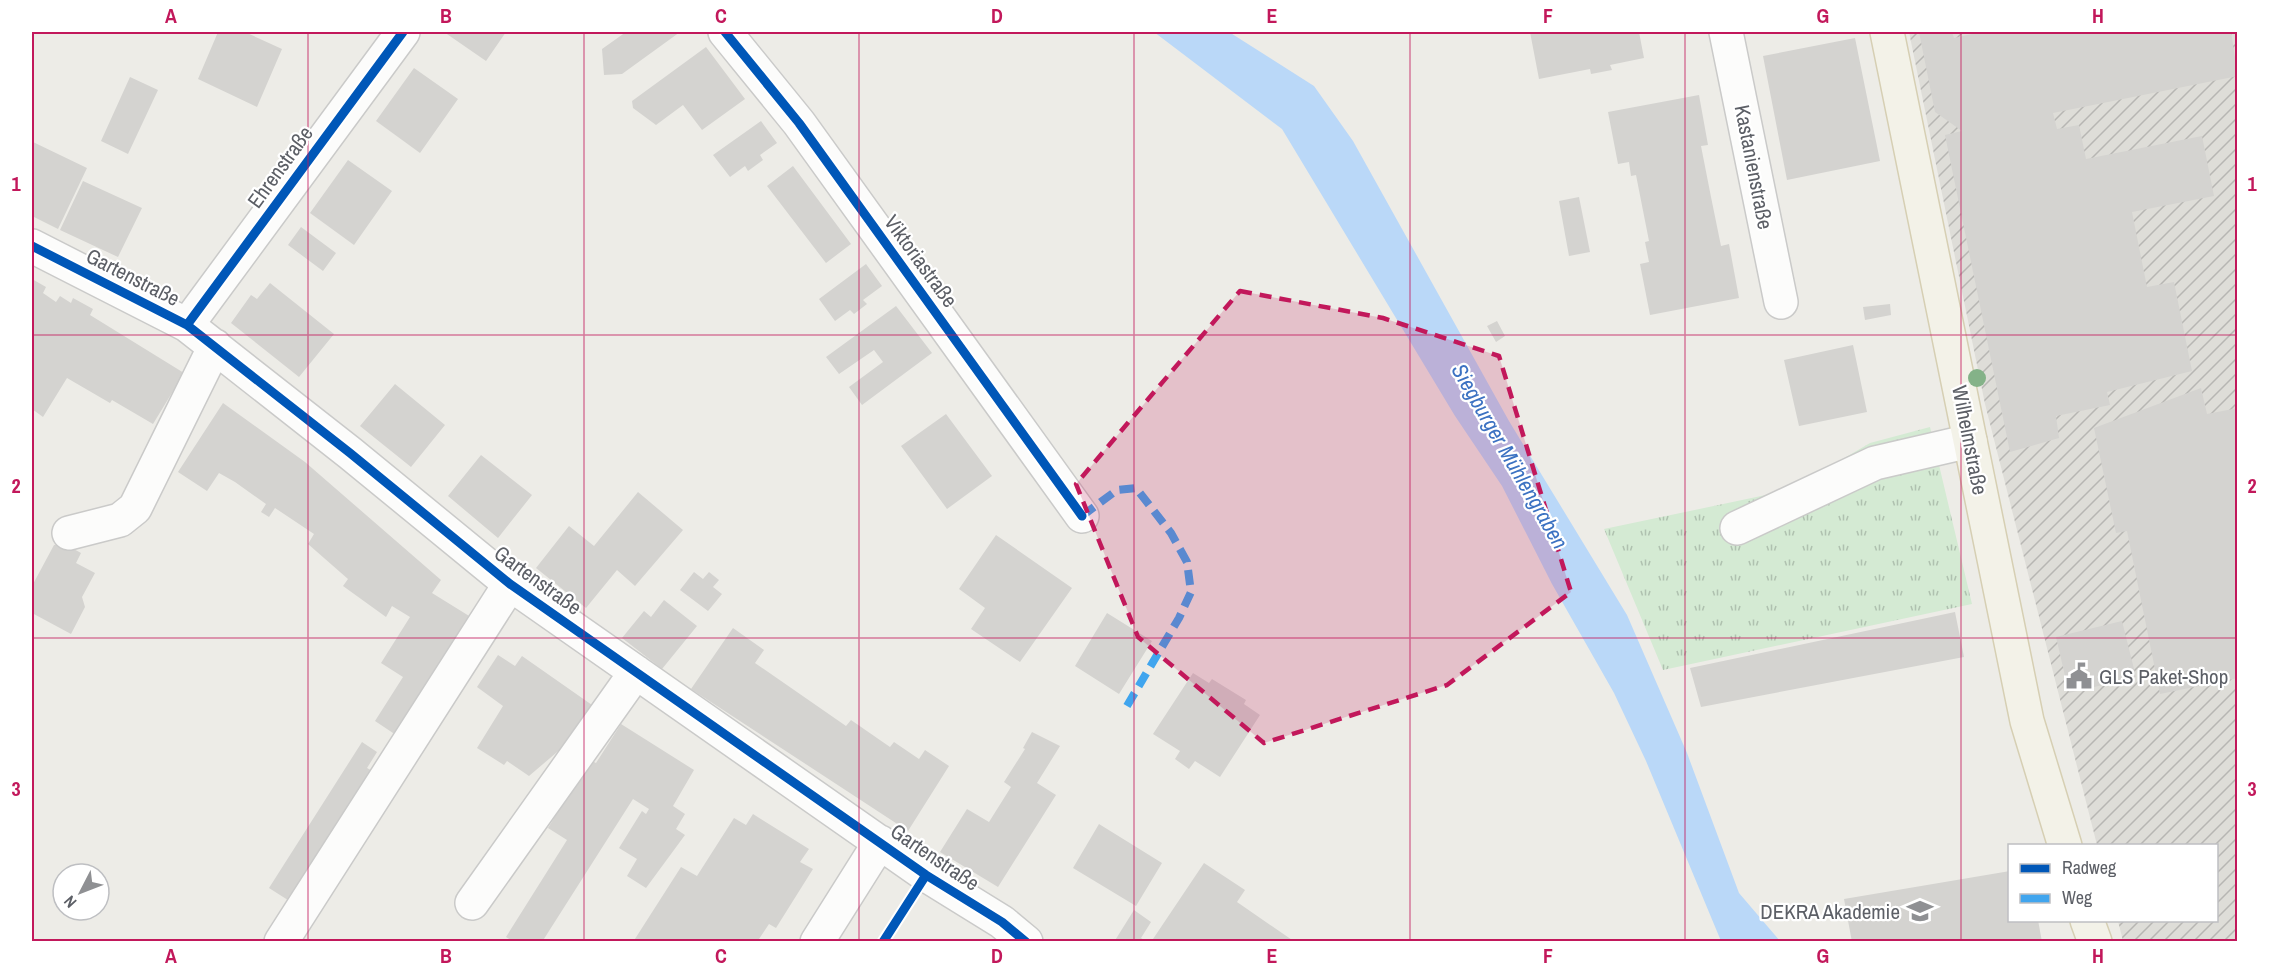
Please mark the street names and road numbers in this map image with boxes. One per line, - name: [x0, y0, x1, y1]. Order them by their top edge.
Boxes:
- street label: Kastanienstraße: [1728, 102, 1780, 232]
- street label: Ehrenstraße: [240, 120, 320, 214]
- street label: Viktoriastraße: [878, 209, 964, 313]
- street label: Gartenstraße: [81, 241, 185, 313]
- street label: Wilhelmstraße: [1945, 383, 1995, 497]
- street label: Gartenstraße: [488, 538, 588, 622]
- street label: Gartenstraße: [885, 817, 985, 897]

